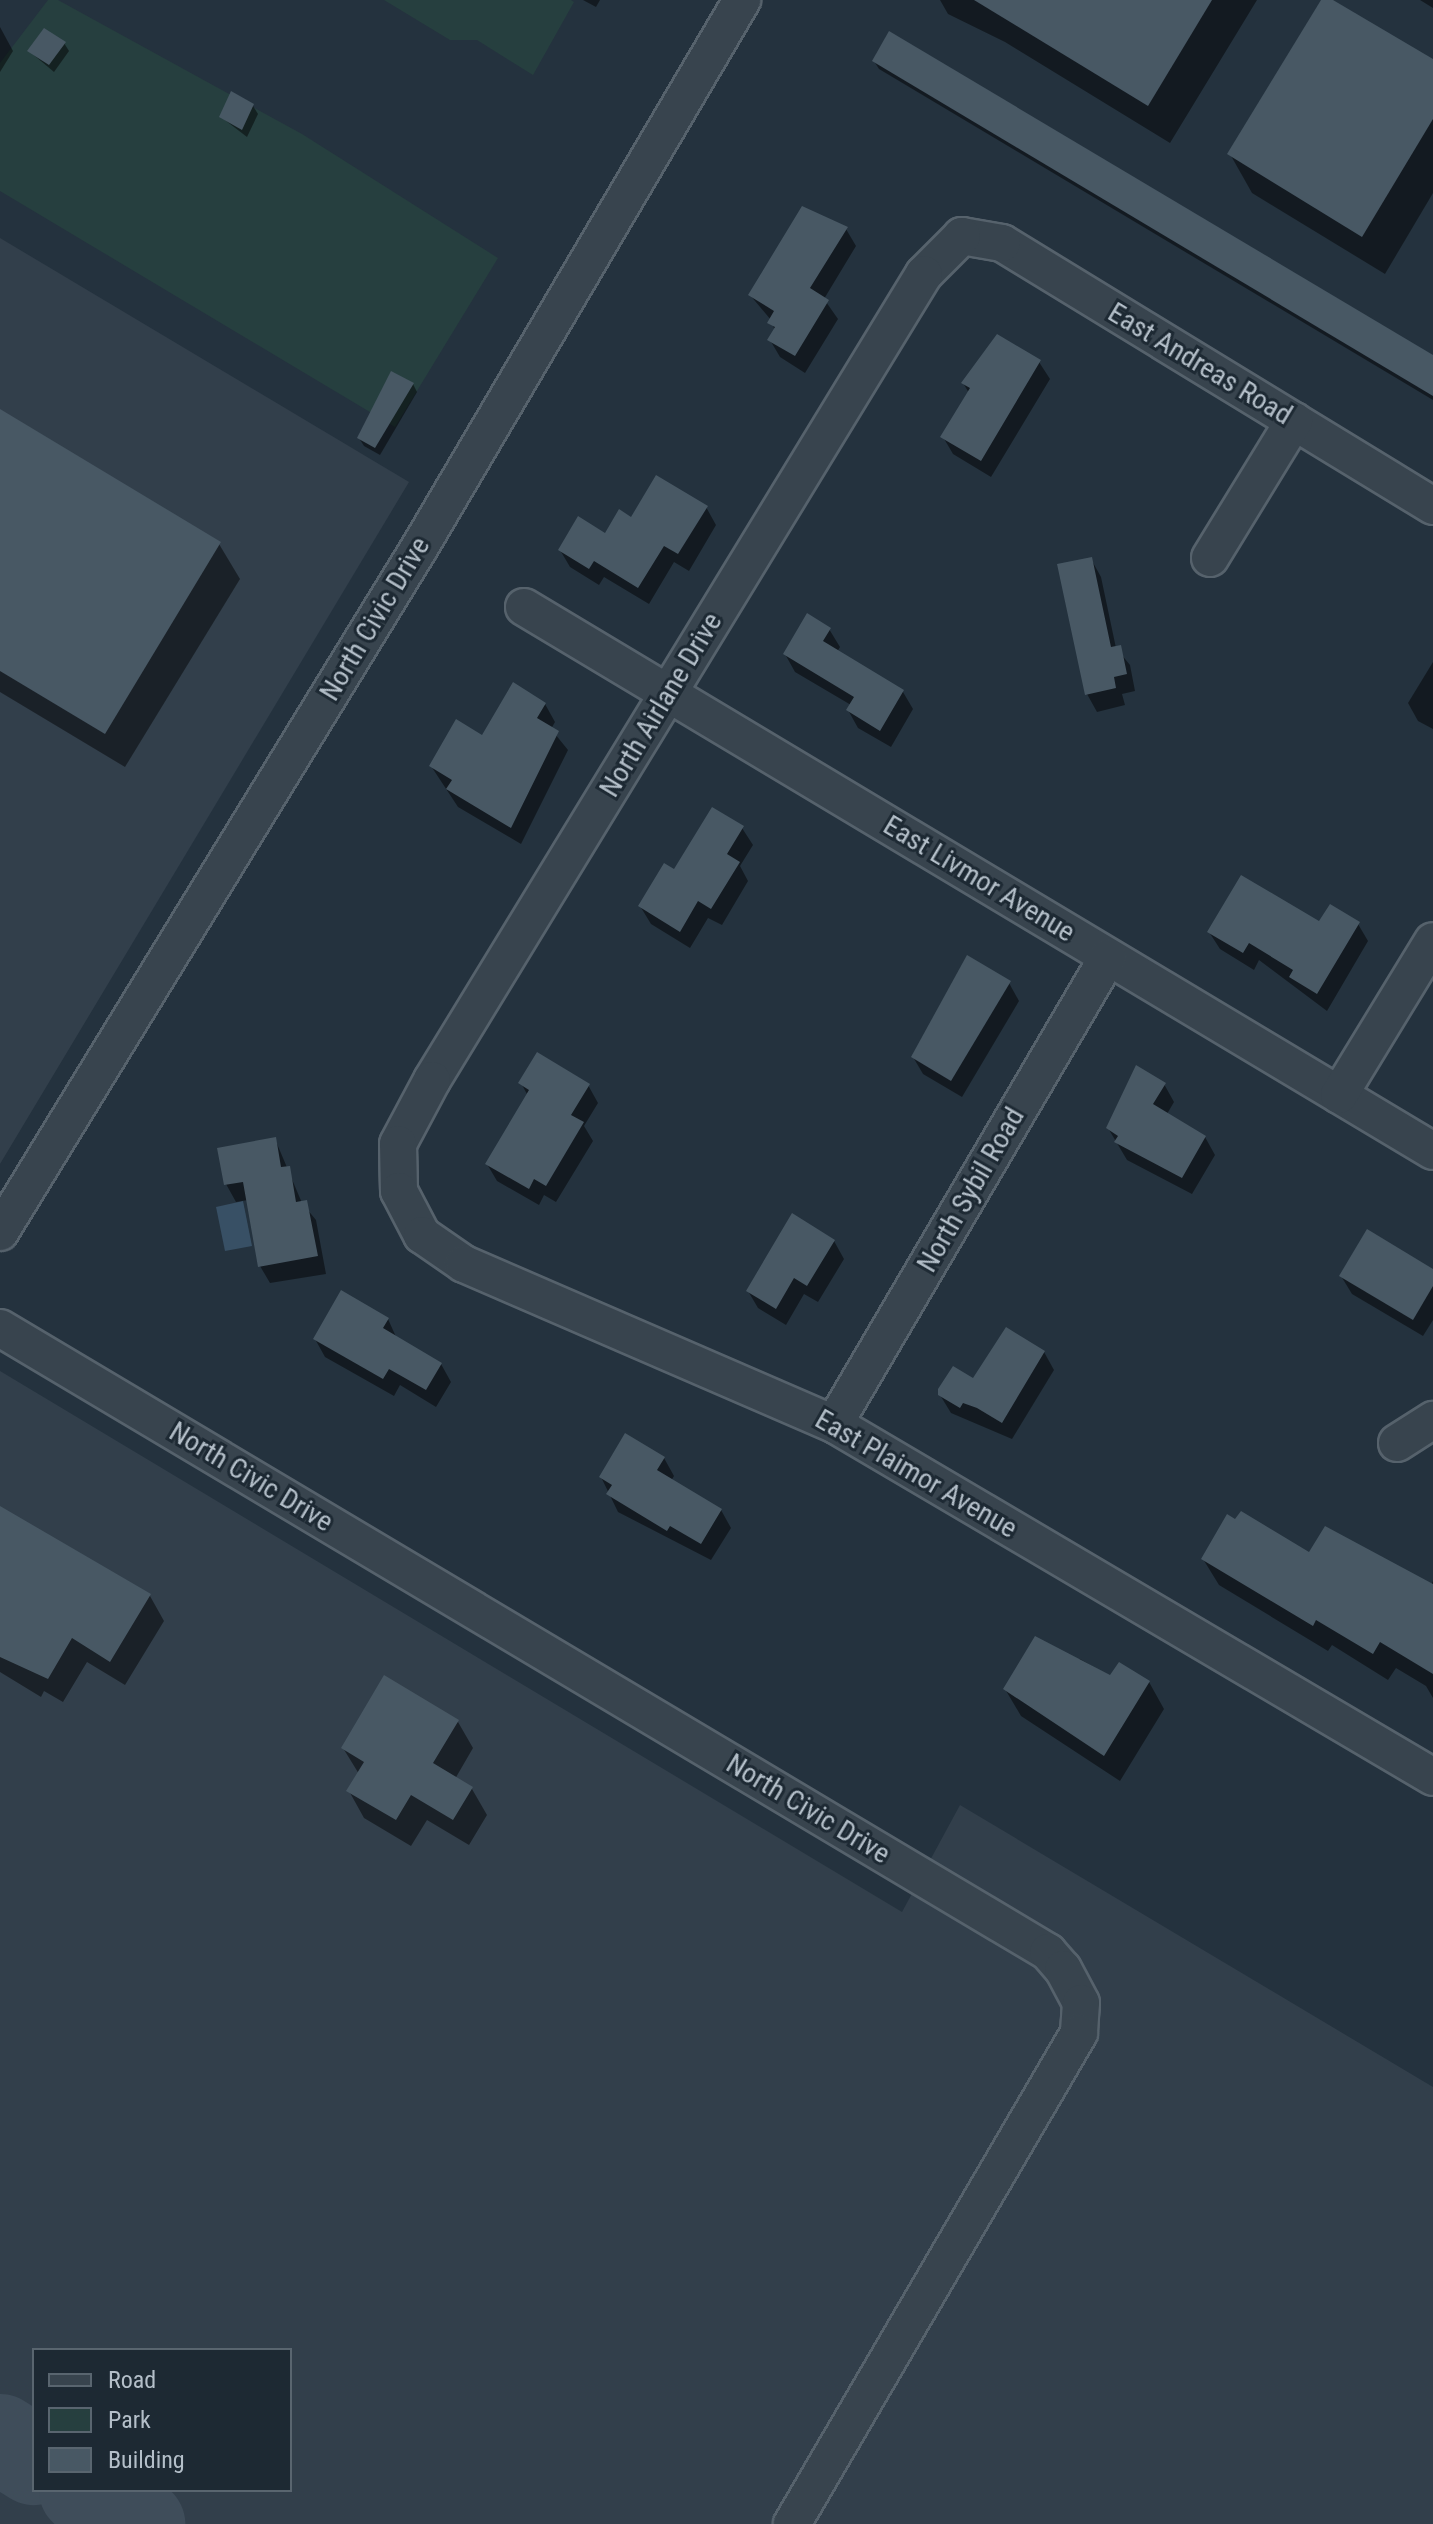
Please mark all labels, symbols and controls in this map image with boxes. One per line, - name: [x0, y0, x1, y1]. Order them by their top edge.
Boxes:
- street label: East Andreas Road: [1102, 296, 1298, 432]
- street label: North Civic Drive: [313, 531, 437, 707]
- street label: North Airlane Drive: [593, 607, 729, 803]
- street label: East Livmor Avenue: [877, 809, 1081, 949]
- street label: North Sybil Road: [910, 1102, 1032, 1278]
- street label: East Plaimor Avenue: [809, 1403, 1023, 1545]
- street label: North Civic Drive: [163, 1415, 339, 1539]
- street label: North Civic Drive: [720, 1747, 896, 1871]
- legend: [32, 2348, 292, 2492]
- text: Road: [108, 2366, 156, 2394]
- text: Park: [108, 2406, 151, 2434]
- text: Building: [108, 2446, 185, 2474]

